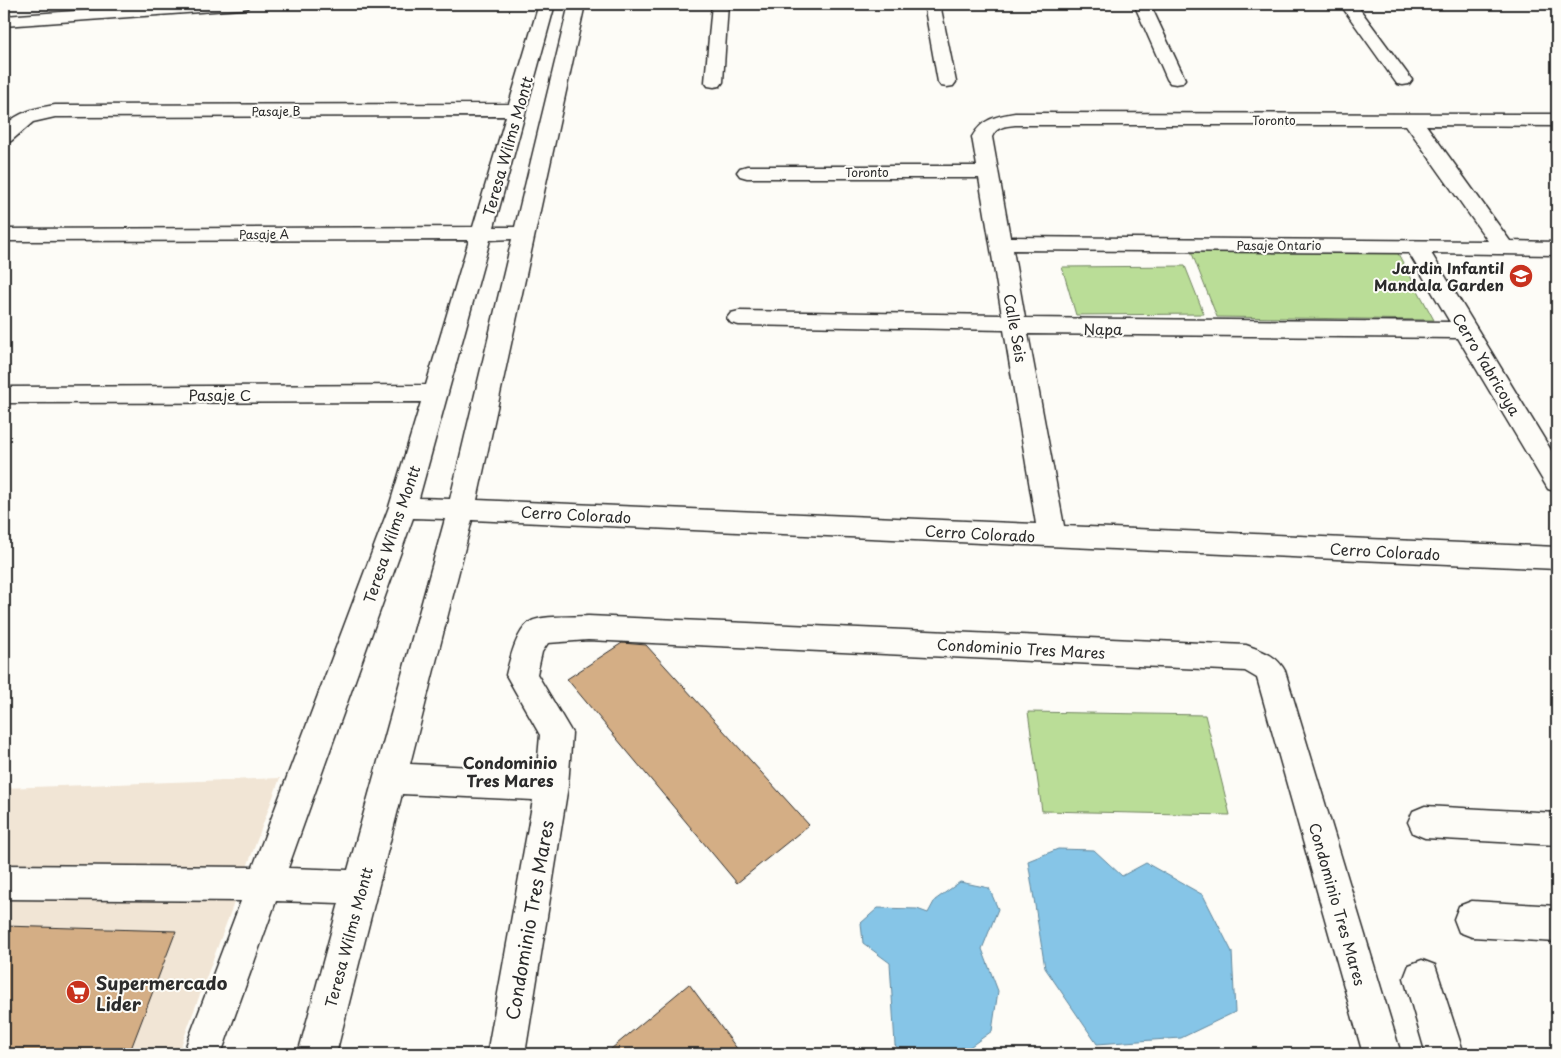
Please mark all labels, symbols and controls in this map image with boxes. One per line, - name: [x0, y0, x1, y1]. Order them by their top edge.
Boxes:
- street label: Teresa Wilms Montt: [476, 73, 538, 219]
- street label: Pasaje B: [252, 102, 301, 120]
- street label: Toronto: [1252, 111, 1296, 129]
- street label: Toronto: [845, 163, 889, 181]
- street label: Pasaje A: [239, 225, 289, 243]
- street label: Pasaje Ontario: [1236, 236, 1322, 254]
- place label: Jardin Infantil Mandala Garden: [1374, 256, 1504, 296]
- school or university icon: Jardin Infantil Mandala Garden: [1508, 263, 1534, 289]
- street label: Calle Seis: [999, 292, 1033, 364]
- street label: Cerro Yabricoya: [1447, 308, 1527, 420]
- street label: Napa: [1084, 317, 1123, 340]
- street label: Pasaje C: [189, 383, 251, 406]
- street label: Teresa Wilms Montt: [357, 462, 425, 606]
- street label: Cerro Colorado: [520, 500, 632, 528]
- street label: Cerro Colorado: [924, 519, 1036, 547]
- street label: Cerro Colorado: [1329, 537, 1441, 565]
- street label: Condominio Tres Mares: [936, 632, 1106, 664]
- district label: Condominio Tres Mares: [463, 750, 557, 792]
- street label: Condominio Tres Mares: [498, 818, 560, 1022]
- street label: Condominio Tres Mares: [1304, 820, 1372, 988]
- street label: Teresa Wilms Montt: [318, 864, 378, 1010]
- place label: Supermercado Lider: [96, 969, 228, 1017]
- supermarket icon: Supermercado Lider: [65, 979, 91, 1005]

